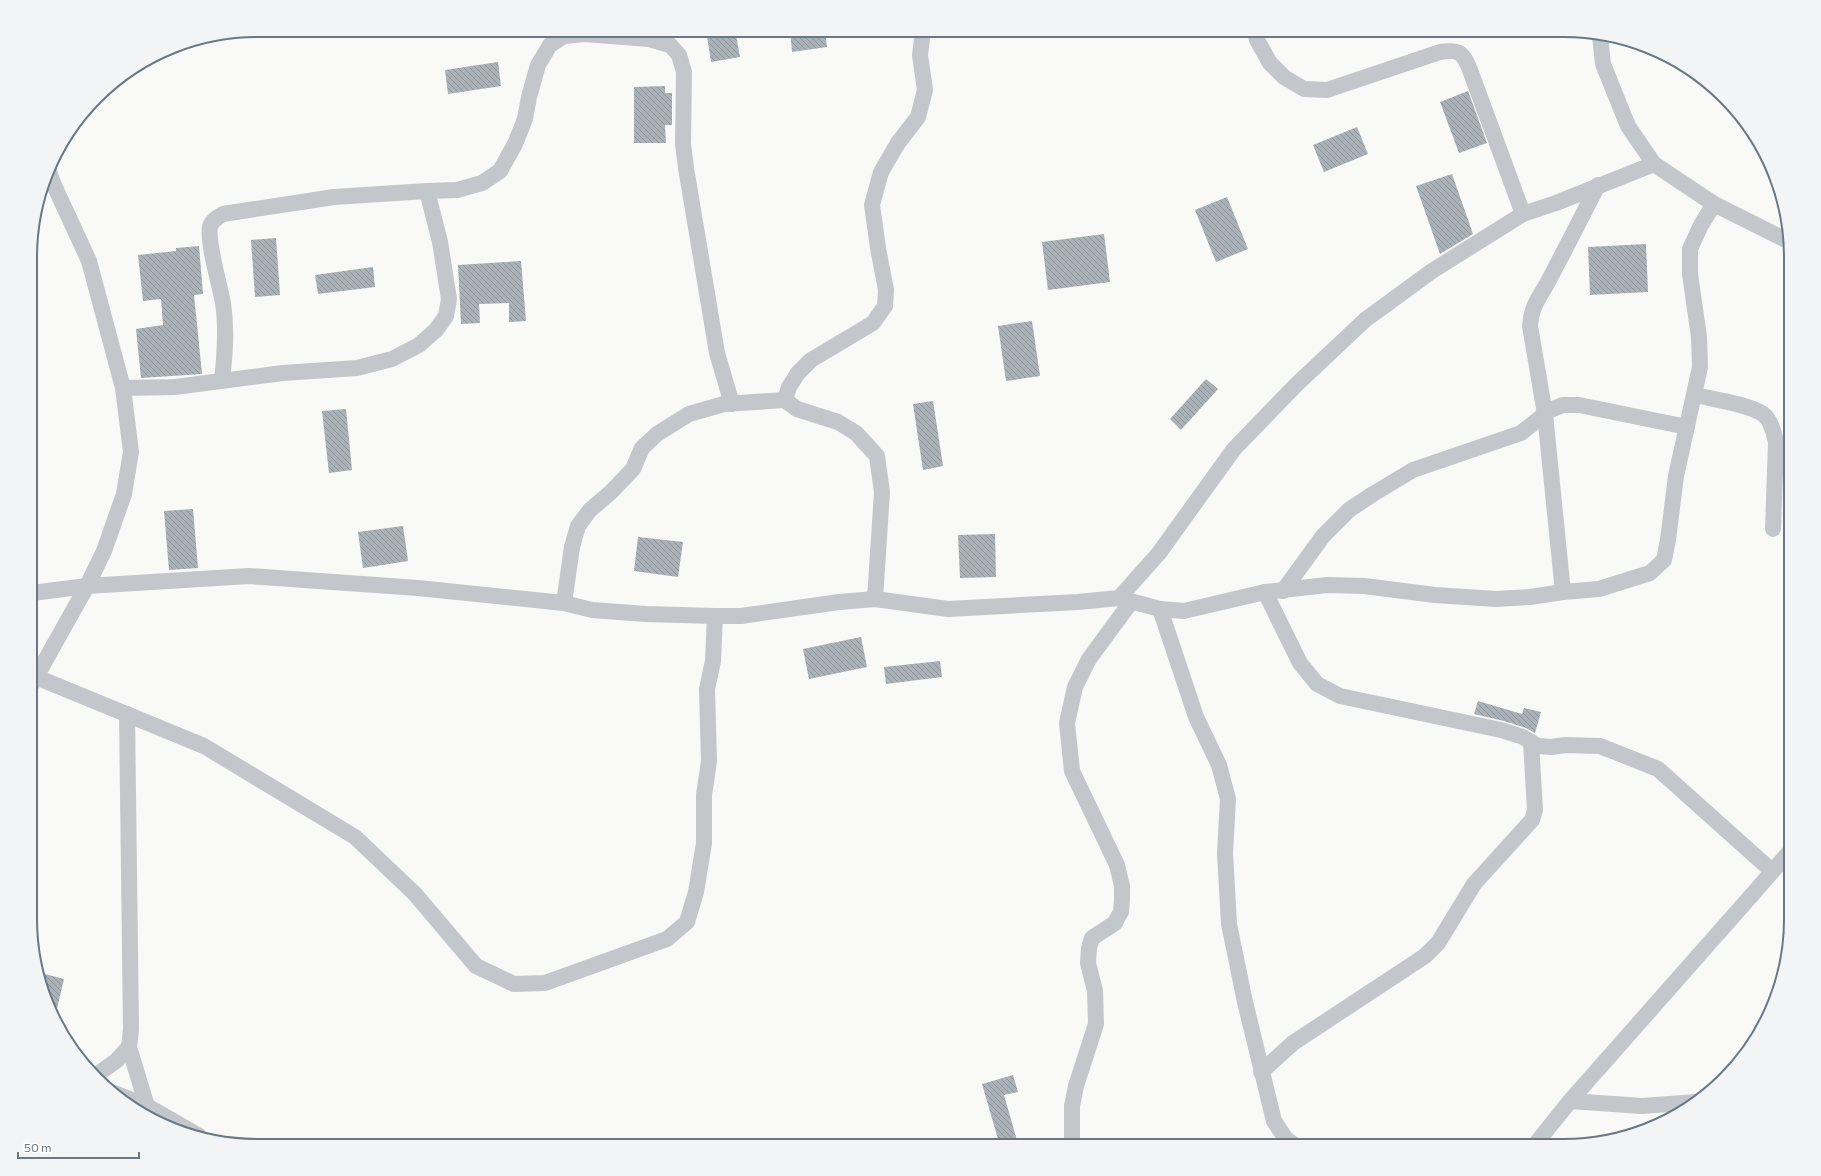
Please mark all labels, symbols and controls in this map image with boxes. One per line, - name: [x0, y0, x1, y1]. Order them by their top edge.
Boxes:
- scale bar: [18, 1134, 139, 1160]
- text: 50 m: [24, 1140, 52, 1154]

